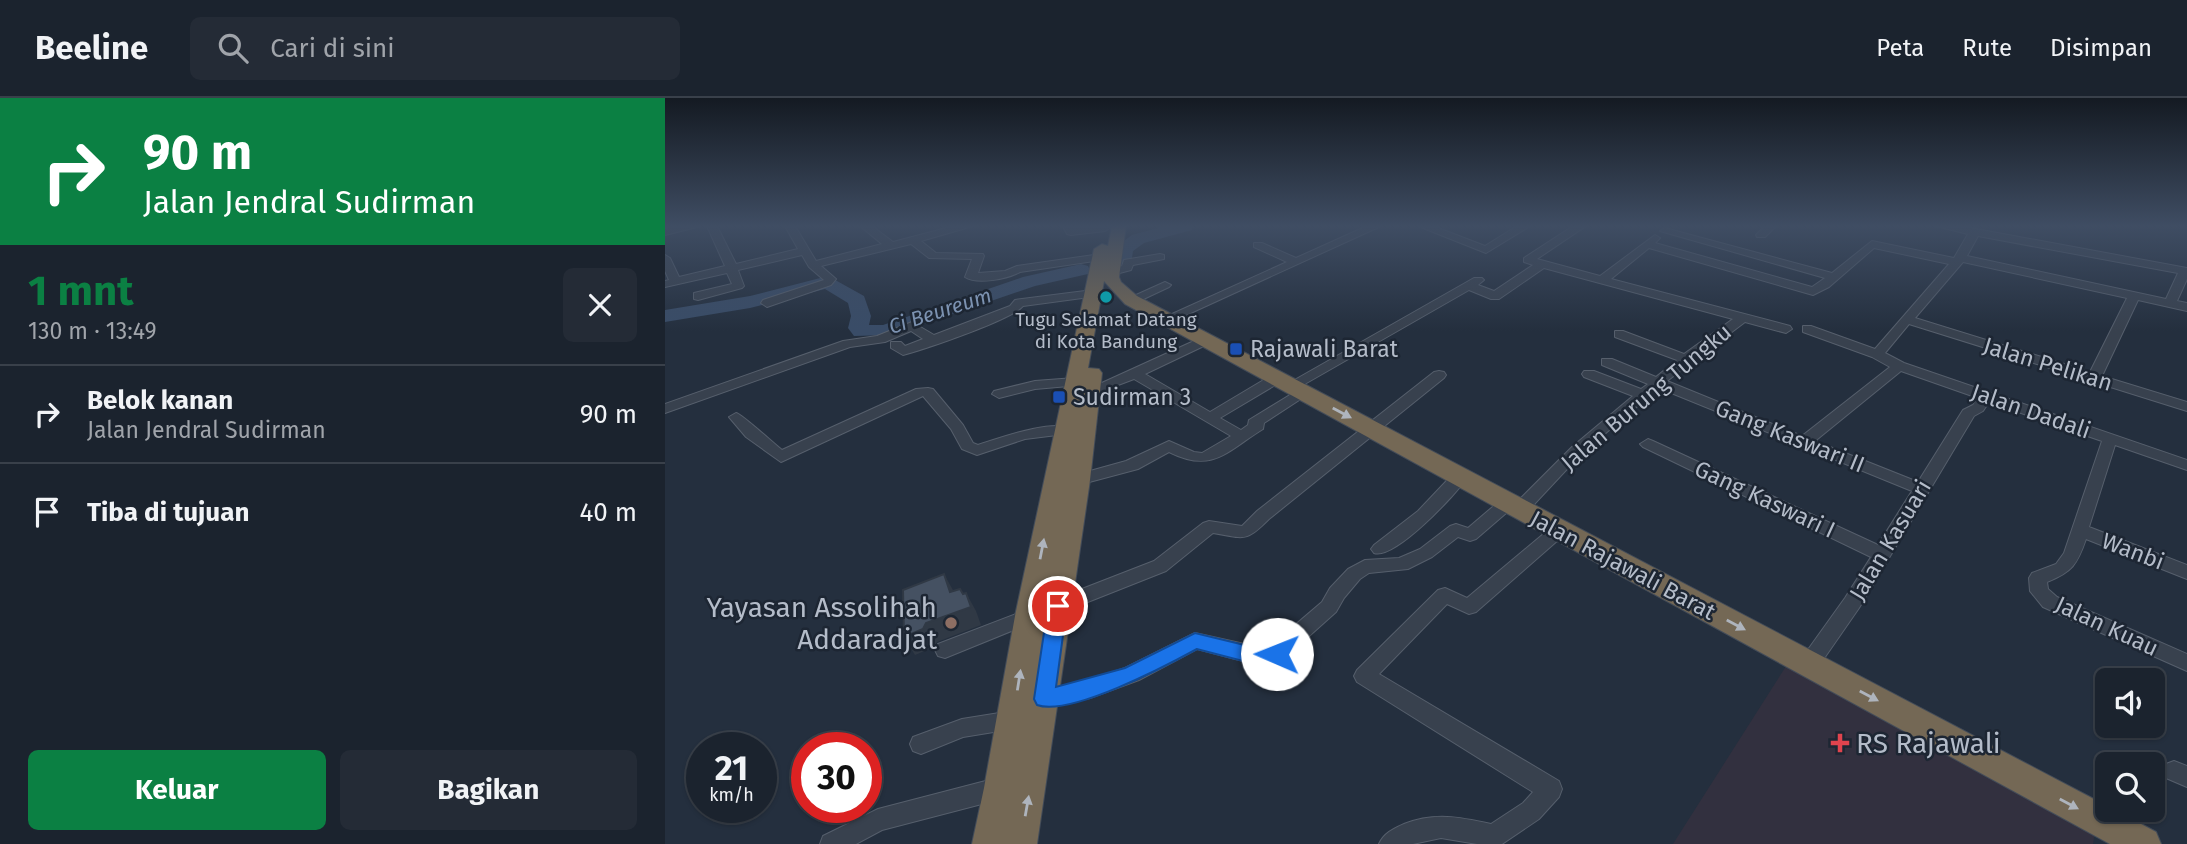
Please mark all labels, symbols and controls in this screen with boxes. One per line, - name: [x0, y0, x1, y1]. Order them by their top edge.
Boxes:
- search box: [190, 17, 680, 80]
- text: Beeline: [35, 28, 148, 68]
- icon: search: [214, 29, 252, 67]
- text: Cari di sini: [270, 33, 395, 64]
- text: Peta: [1876, 34, 1924, 62]
- text: Rute: [1962, 34, 2012, 62]
- text: Disimpan: [2050, 34, 2152, 62]
- text: 90 m: [143, 123, 252, 182]
- icon: right: [28, 126, 119, 217]
- text: Jalan Jendral Sudirman: [143, 183, 475, 221]
- text: 1 mnt: [28, 266, 133, 316]
- button: close: [563, 268, 637, 342]
- water label: Ci Beureum: [885, 282, 995, 340]
- marker: Tugu Selamat Datang di Kota Bandung: [1098, 289, 1114, 305]
- place label: Tugu Selamat Datang di Kota Bandung: [1015, 308, 1197, 353]
- text: 130 m · 13:49: [28, 317, 156, 345]
- street label: Jalan Burung Tungku: [1555, 318, 1737, 476]
- street label: Jalan Pelikan: [1980, 331, 2116, 397]
- place label: Rajawali Barat: [1250, 335, 1399, 363]
- marker: Rajawali Barat: [1228, 341, 1244, 357]
- street label: Jalan Dadali: [1968, 378, 2094, 444]
- place label: Sudirman 3: [1073, 383, 1191, 411]
- text: Belok kanan: [87, 385, 233, 416]
- marker: Sudirman 3: [1051, 389, 1067, 405]
- street label: Gang Kaswari II: [1711, 393, 1869, 479]
- icon: right: [28, 395, 66, 433]
- text: 90 m: [580, 399, 637, 430]
- one-way arrow: [1332, 408, 1352, 419]
- text: Jalan Jendral Sudirman: [87, 416, 326, 444]
- street label: Gang Kaswari I: [1690, 454, 1840, 544]
- street label: Jalan Kasuari: [1843, 475, 1937, 605]
- icon: arrive: [28, 493, 66, 531]
- text: Tiba di tujuan: [87, 497, 249, 528]
- text: 40 m: [579, 497, 637, 528]
- street label: Jalan Rajawali Barat: [1525, 504, 1721, 626]
- street label: Wanbi: [2098, 526, 2168, 576]
- one-way arrow: [1037, 538, 1048, 560]
- pin: [1028, 576, 1088, 636]
- icon: arrive: [1039, 587, 1077, 625]
- street label: Jalan Kuau: [2051, 590, 2163, 662]
- place label: Yayasan Assolihah Addaradjat: [706, 591, 938, 656]
- marker: Yayasan Assolihah Addaradjat: [943, 615, 959, 631]
- position arrow: [1240, 617, 1314, 691]
- one-way arrow: [1727, 619, 1746, 631]
- map controls: [2095, 668, 2165, 822]
- button: sound: [2095, 668, 2165, 738]
- one-way arrow: [1014, 669, 1025, 691]
- one-way arrow: [1859, 691, 1879, 702]
- place label: RS Rajawali: [1856, 727, 2001, 760]
- speed limit sign: 30: [791, 732, 882, 823]
- marker: RS Rajawali: [1830, 733, 1850, 753]
- text: 21: [715, 747, 748, 789]
- button: Keluar: [28, 750, 326, 830]
- button: Bagikan: [340, 750, 637, 830]
- button: search: [2095, 752, 2165, 822]
- text: km/h: [709, 784, 754, 806]
- one-way arrow: [1022, 795, 1033, 817]
- one-way arrow: [2060, 798, 2079, 810]

